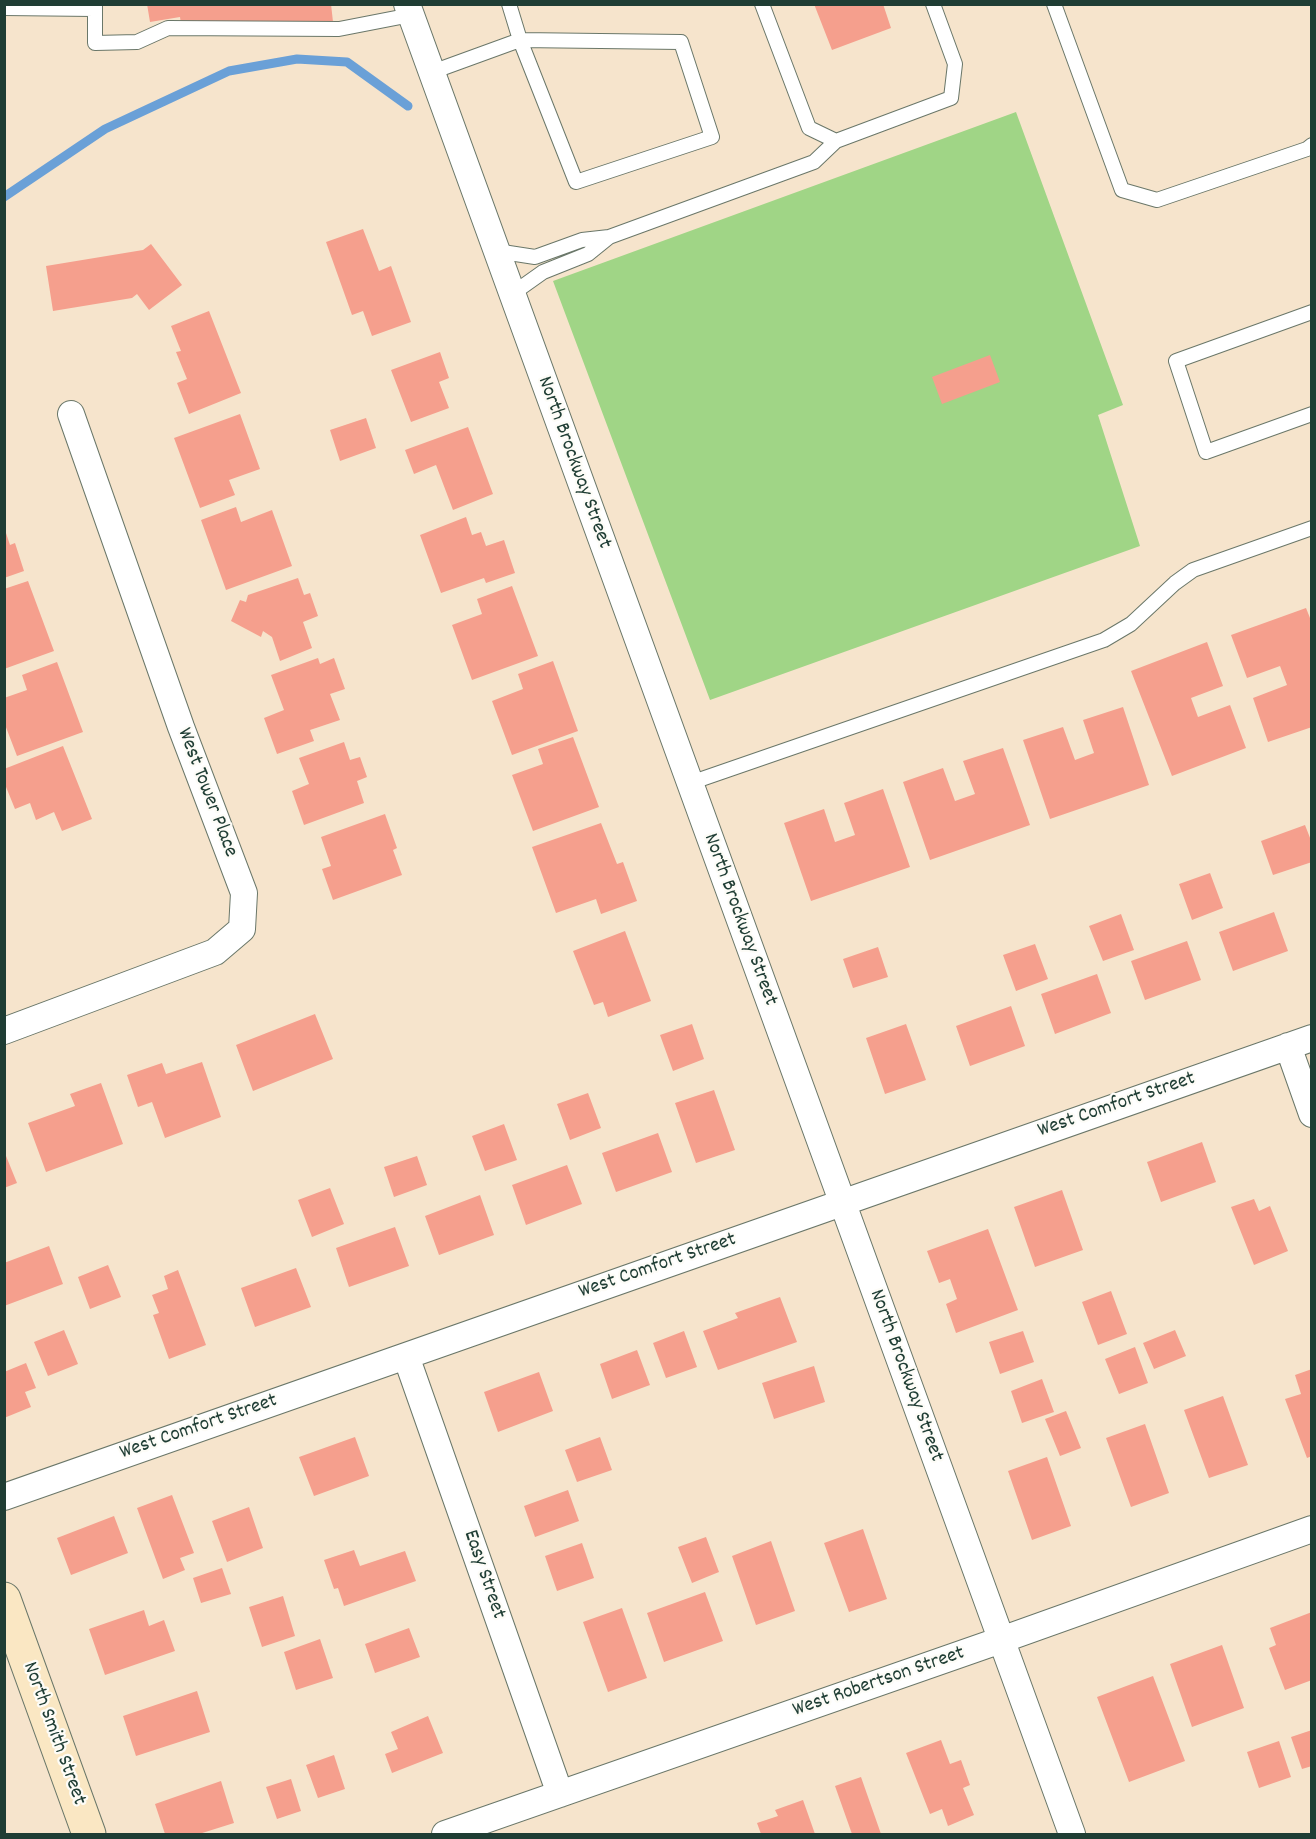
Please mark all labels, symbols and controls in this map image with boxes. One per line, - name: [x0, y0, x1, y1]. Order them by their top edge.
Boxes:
- street label: North Brockway Street: [530, 373, 616, 553]
- street label: West Tower Place: [170, 725, 242, 861]
- street label: North Brockway Street: [696, 830, 782, 1010]
- street label: West Comfort Street: [1035, 1067, 1199, 1145]
- street label: West Comfort Street: [576, 1228, 740, 1306]
- street label: North Brockway Street: [862, 1286, 948, 1466]
- street label: West Comfort Street: [117, 1389, 281, 1467]
- street label: Easy Street: [456, 1527, 510, 1623]
- street label: West Robertson Street: [790, 1642, 968, 1724]
- street label: North Smith Street: [15, 1659, 91, 1809]

